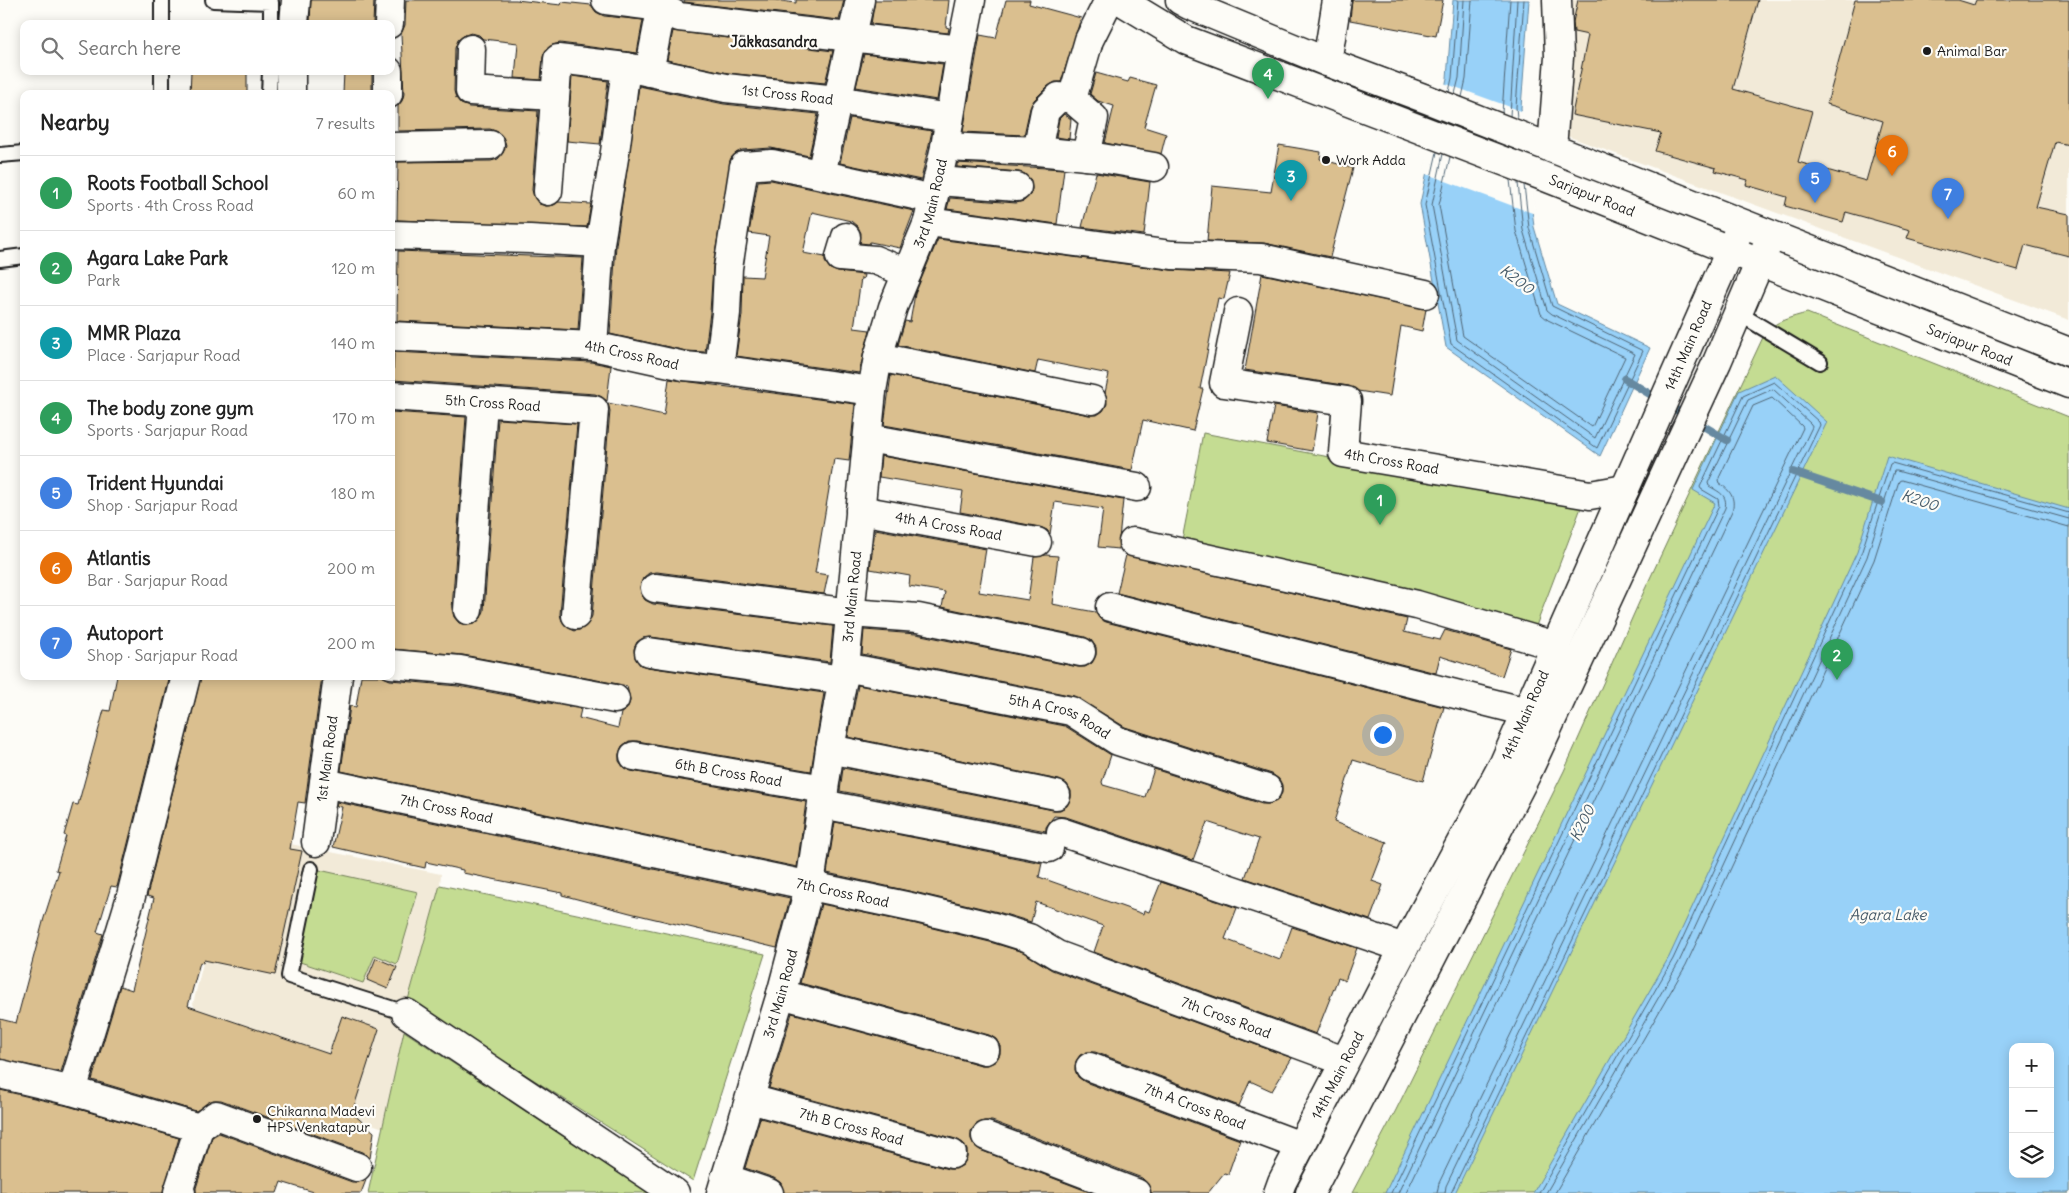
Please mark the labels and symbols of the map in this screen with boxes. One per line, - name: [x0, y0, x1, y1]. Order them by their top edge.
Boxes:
- district label: Jakkasandra: [730, 32, 818, 51]
- place label: Animal Bar: [1937, 42, 2007, 60]
- marker: Animal Bar: [1921, 45, 1933, 57]
- pin: 4: [1252, 58, 1284, 99]
- street label: 1st Cross Road: [741, 81, 834, 109]
- pin: 6: [1876, 135, 1908, 176]
- place label: Work Adda: [1336, 151, 1406, 169]
- marker: Work Adda: [1320, 154, 1332, 166]
- street label: 3rd Main Road: [909, 157, 951, 251]
- pin: 3: [1275, 160, 1307, 201]
- pin: 5: [1799, 162, 1831, 203]
- street label: Sarjapur Road: [1547, 171, 1638, 221]
- pin: 7: [1932, 178, 1964, 219]
- water label: K200: [1496, 260, 1538, 298]
- street label: 14th Main Road: [1660, 298, 1716, 393]
- street label: Sarjapur Road: [1924, 320, 2015, 370]
- street label: 4th Cross Road: [584, 337, 681, 374]
- street label: 5th Cross Road: [444, 391, 541, 415]
- street label: 4th Cross Road: [1343, 444, 1440, 478]
- pin: 1: [1364, 484, 1396, 525]
- water label: K200: [1899, 485, 1942, 515]
- street label: 4th A Cross Road: [894, 508, 1003, 544]
- street label: 3rd Main Road: [838, 550, 865, 643]
- pin: 2: [1821, 639, 1853, 680]
- street label: 14th Main Road: [1497, 668, 1553, 763]
- street label: 5th A Cross Road: [1007, 690, 1114, 743]
- street label: 1st Main Road: [312, 715, 342, 803]
- your location: [1370, 722, 1396, 748]
- street label: 6th B Cross Road: [674, 754, 783, 791]
- street label: 7th Cross Road: [398, 790, 494, 827]
- water label: K200: [1565, 801, 1599, 844]
- street label: 7th Cross Road: [794, 874, 891, 911]
- water label: Agara Lake: [1850, 905, 1927, 924]
- street label: 3rd Main Road: [759, 947, 801, 1040]
- street label: 7th Cross Road: [1179, 993, 1274, 1042]
- street label: 14th Main Road: [1307, 1028, 1368, 1122]
- street label: 7th A Cross Road: [1142, 1079, 1248, 1133]
- place label: Chikanna Madevi HPS Venkatapur: [267, 1102, 375, 1136]
- street label: 7th B Cross Road: [797, 1104, 905, 1149]
- marker: Chikanna Madevi HPS Venkatapur: [251, 1113, 263, 1125]

